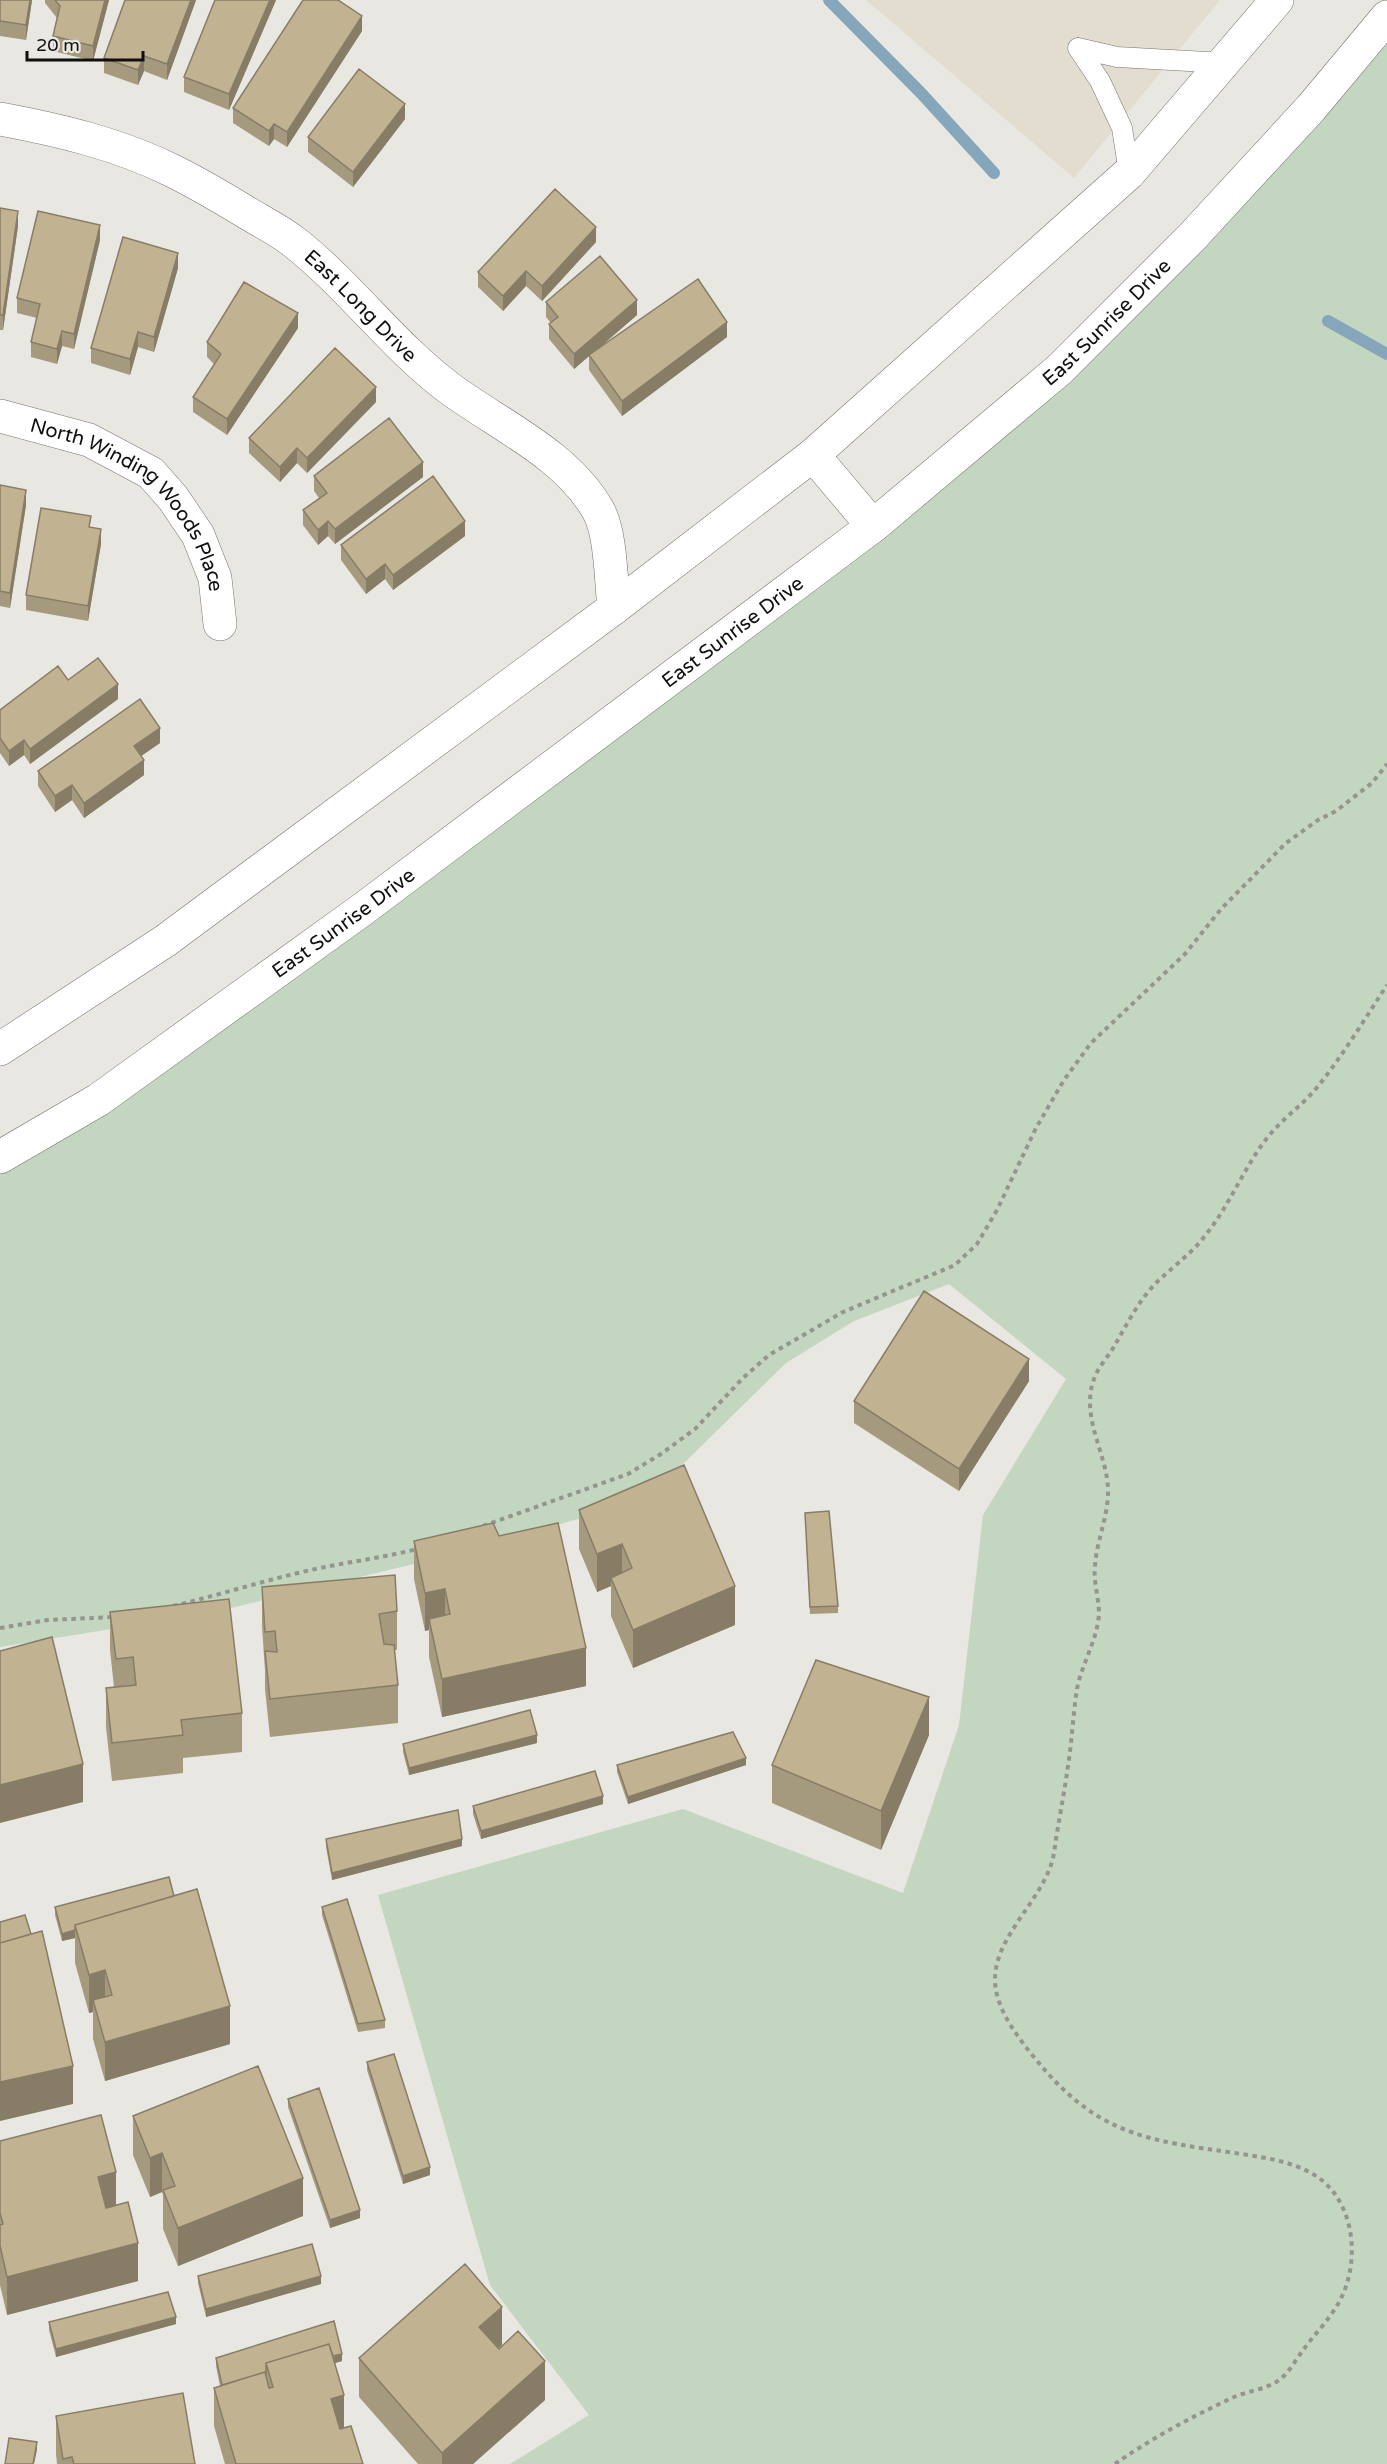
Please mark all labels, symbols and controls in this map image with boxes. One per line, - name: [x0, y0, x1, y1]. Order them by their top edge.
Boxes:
- scale bar: [27, 24, 142, 62]
- text: 20 m: [36, 34, 80, 56]
- street label: East Long Drive: [299, 245, 421, 368]
- street label: East Sunrise Drive: [1038, 254, 1176, 391]
- street label: North Winding Woods Place: [27, 414, 227, 593]
- street label: East Sunrise Drive: [657, 571, 809, 693]
- street label: East Sunrise Drive: [268, 863, 420, 984]

